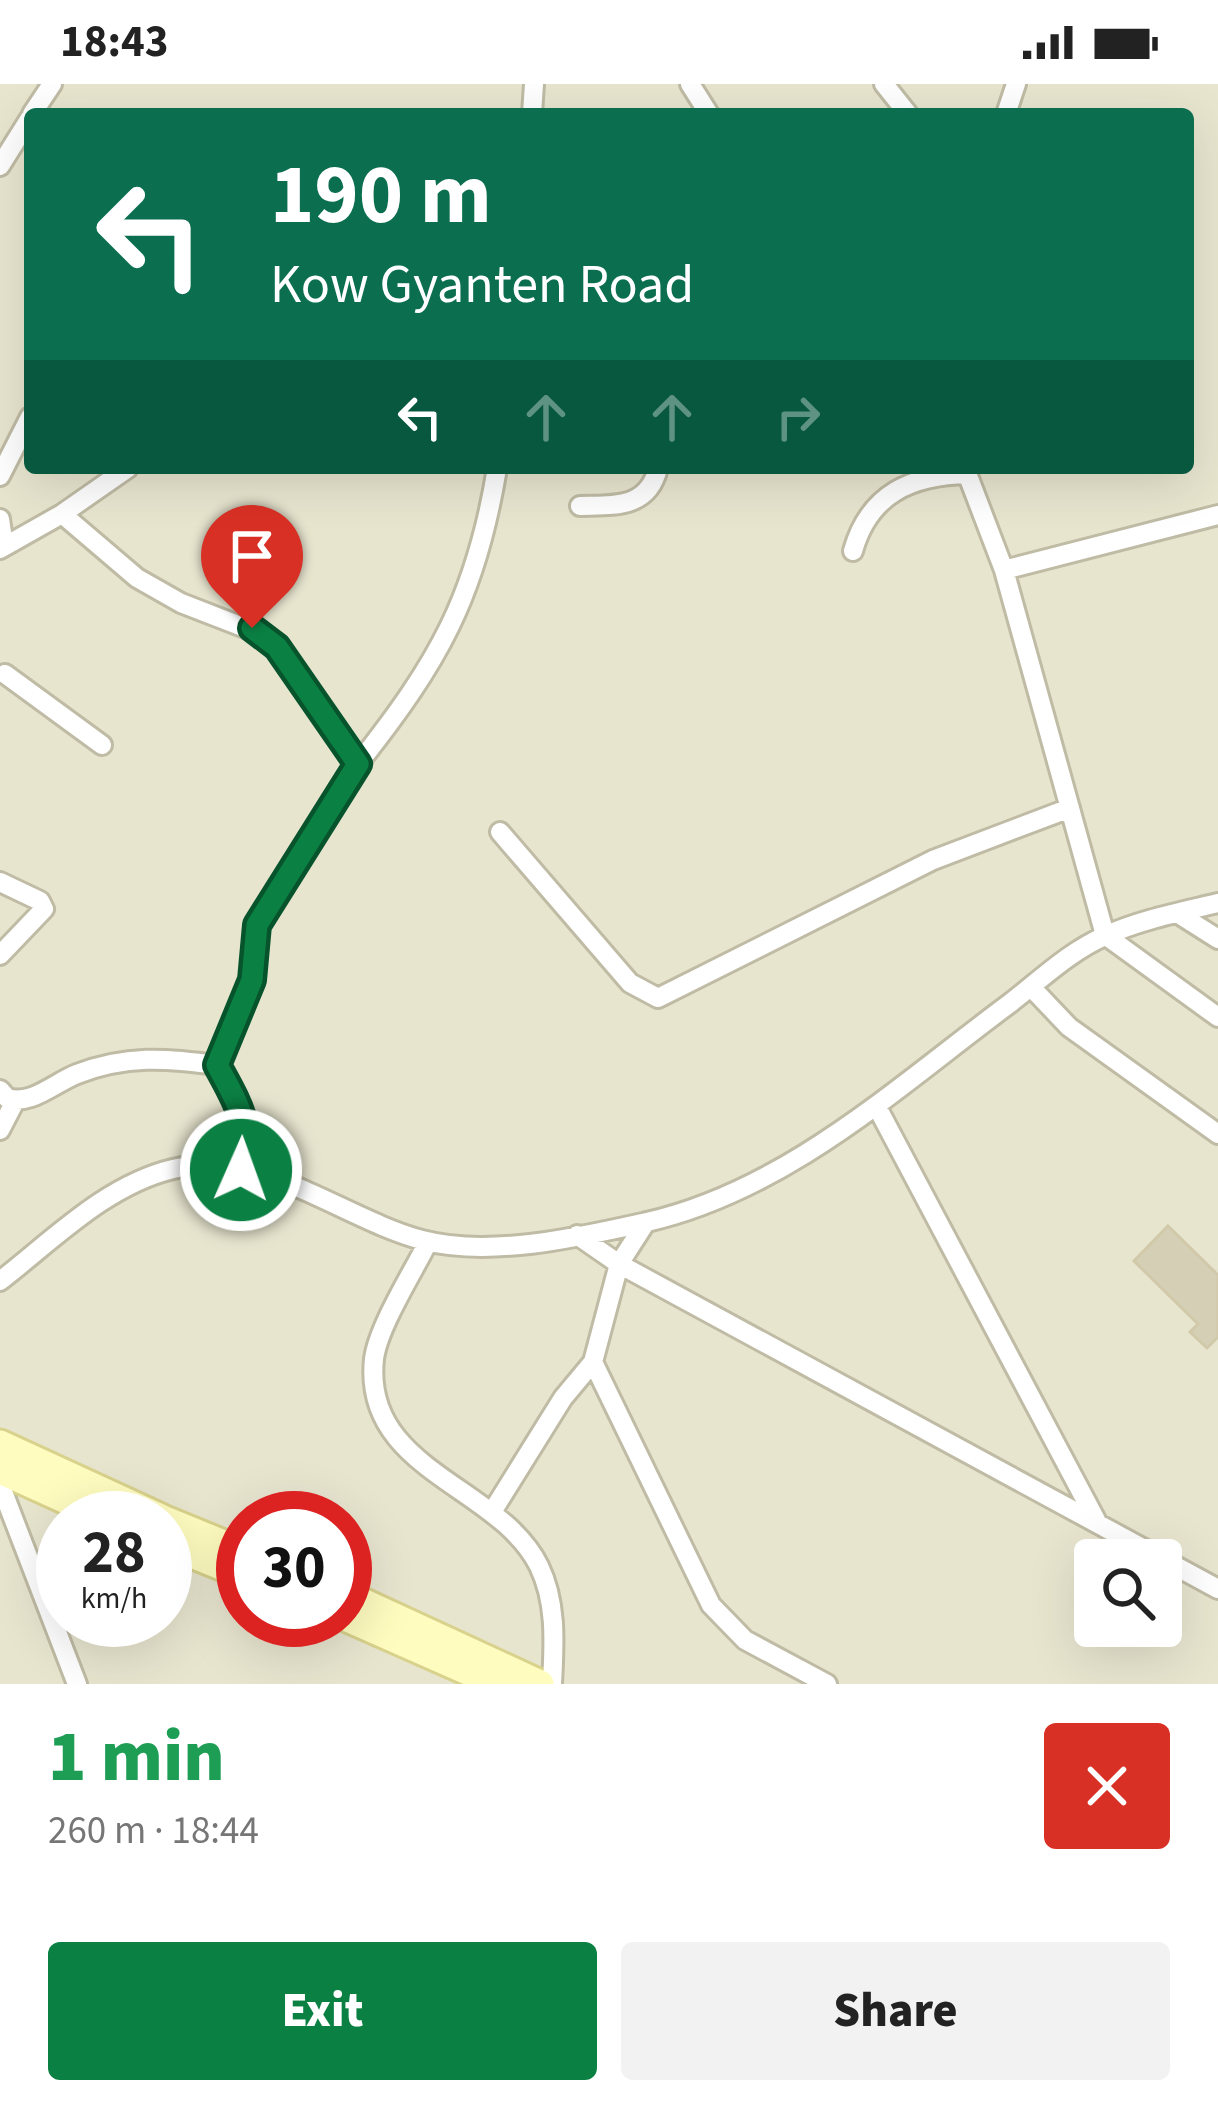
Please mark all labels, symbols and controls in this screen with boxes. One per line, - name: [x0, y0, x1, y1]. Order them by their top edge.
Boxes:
- text: 18:43: [60, 10, 169, 74]
- text: 190 m: [270, 136, 492, 256]
- icon: left: [72, 156, 228, 312]
- text: Kow Gyanten Road: [270, 247, 694, 324]
- icon: left: [387, 384, 453, 450]
- icon: ahead: [513, 384, 579, 450]
- icon: ahead: [639, 384, 705, 450]
- icon: right: [765, 384, 831, 450]
- pin: [201, 505, 303, 628]
- icon: arrive: [219, 523, 285, 589]
- position arrow: [178, 1107, 304, 1233]
- speed limit sign: 30: [216, 1491, 372, 1647]
- text: 28: [82, 1511, 146, 1596]
- map controls: [1074, 1539, 1182, 1647]
- button: search: [1074, 1539, 1182, 1647]
- text: km/h: [81, 1577, 147, 1620]
- text: 1 min: [48, 1706, 225, 1809]
- button: close: [1044, 1723, 1170, 1849]
- text: 260 m · 18:44: [48, 1803, 259, 1859]
- button: Exit: [48, 1942, 597, 2080]
- button: Share: [621, 1942, 1170, 2080]

